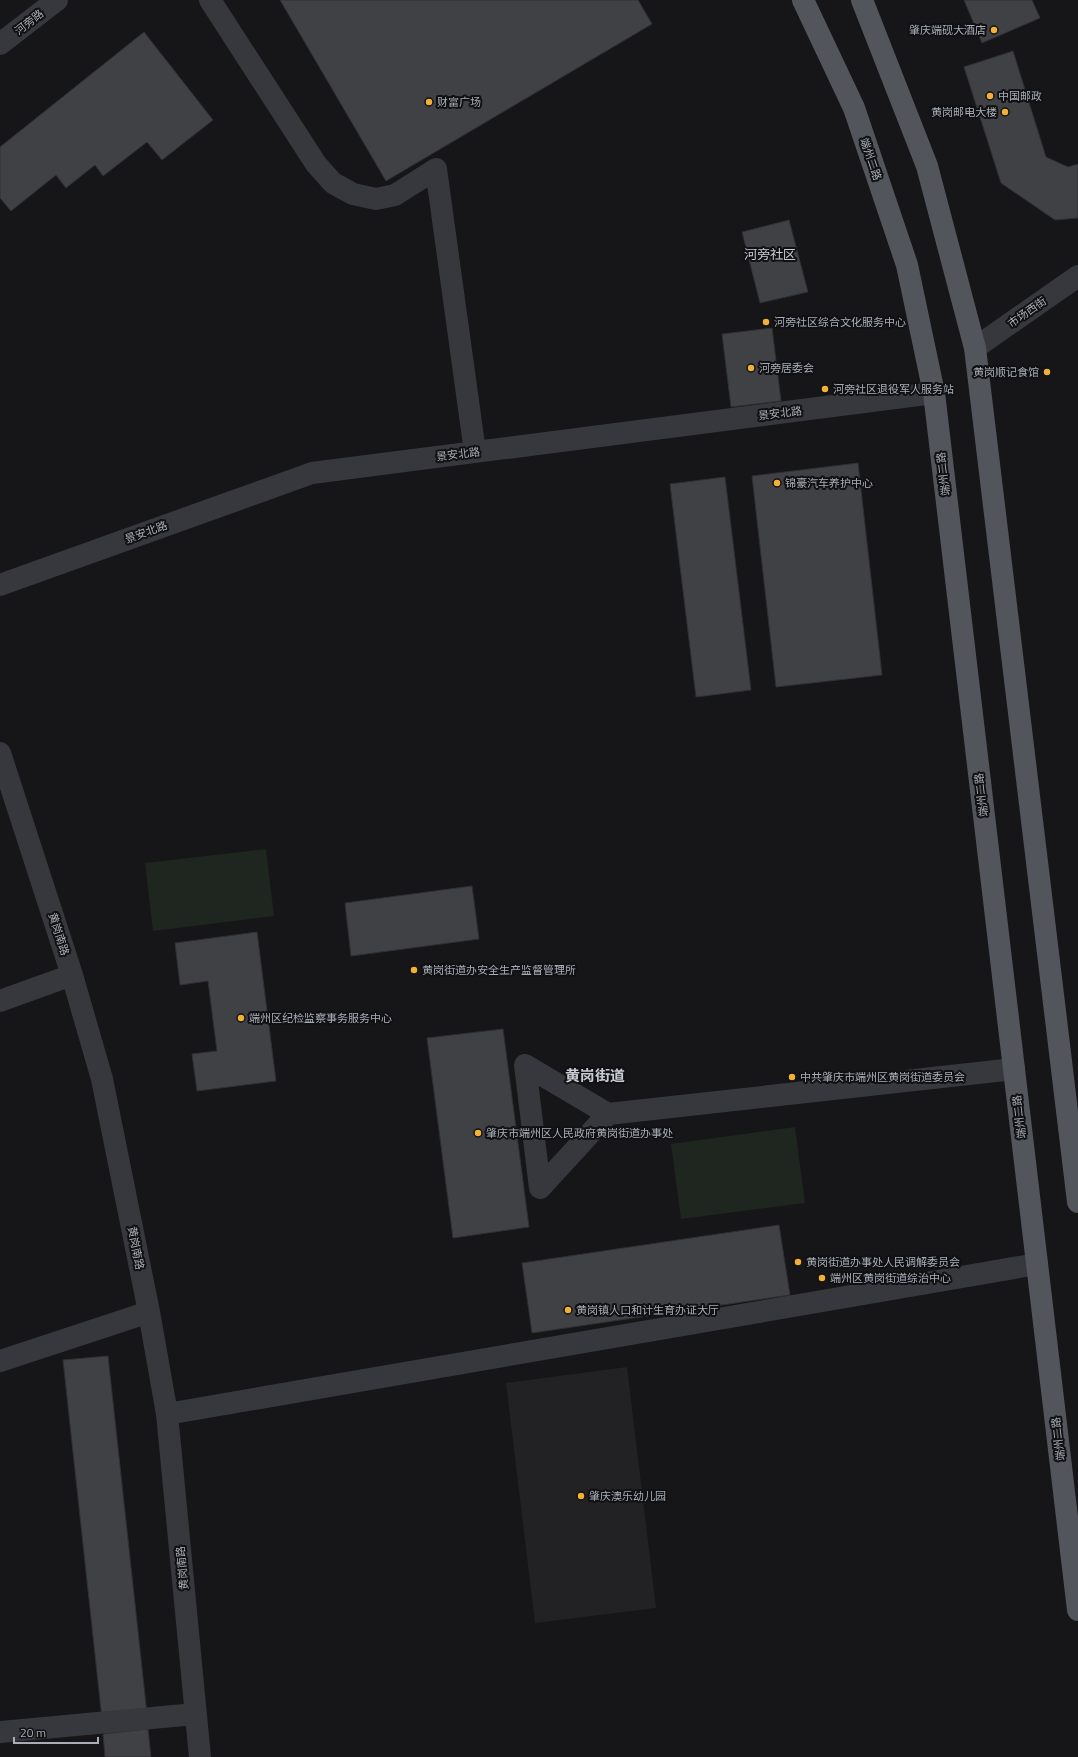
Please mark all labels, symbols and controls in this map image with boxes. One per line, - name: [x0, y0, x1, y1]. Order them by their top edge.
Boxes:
- street label: 河旁路: [11, 6, 47, 38]
- place label: 肇庆端砚大酒店: [909, 22, 986, 38]
- marker: 肇庆端砚大酒店: [989, 25, 999, 35]
- place label: 中国邮政: [998, 88, 1042, 104]
- marker: 中国邮政: [985, 91, 995, 101]
- place label: 财富广场: [437, 94, 481, 110]
- marker: 财富广场: [424, 97, 434, 107]
- place label: 黄岗邮电大楼: [931, 104, 997, 120]
- marker: 黄岗邮电大楼: [1000, 107, 1010, 117]
- street label: 端州二路: [856, 136, 886, 182]
- district label: 河旁社区: [744, 244, 796, 264]
- street label: 市场西街: [1004, 293, 1050, 331]
- place label: 河旁社区综合文化服务中心: [774, 314, 906, 330]
- marker: 河旁社区综合文化服务中心: [761, 317, 771, 327]
- place label: 河旁居委会: [759, 360, 814, 376]
- marker: 河旁居委会: [746, 363, 756, 373]
- place label: 黄岗顺记食馆: [973, 364, 1039, 380]
- marker: 黄岗顺记食馆: [1042, 367, 1052, 377]
- place label: 河旁社区退役军人服务站: [833, 381, 954, 397]
- marker: 河旁社区退役军人服务站: [820, 384, 830, 394]
- street label: 景安北路: [757, 402, 803, 424]
- street label: 景安北路: [435, 443, 481, 465]
- street label: 端州二路: [932, 451, 954, 497]
- place label: 锦豪汽车养护中心: [785, 475, 873, 491]
- marker: 锦豪汽车养护中心: [772, 478, 782, 488]
- street label: 景安北路: [123, 517, 169, 547]
- street label: 端州二路: [970, 772, 992, 818]
- street label: 黄岗南路: [45, 911, 73, 957]
- place label: 黄岗街道办安全生产监督管理所: [422, 962, 576, 978]
- marker: 黄岗街道办安全生产监督管理所: [409, 965, 419, 975]
- place label: 端州区纪检监察事务服务中心: [249, 1010, 392, 1026]
- marker: 端州区纪检监察事务服务中心: [236, 1013, 246, 1023]
- district label: 黄岗街道: [565, 1064, 625, 1087]
- place label: 中共肇庆市端州区黄岗街道委员会: [800, 1069, 965, 1085]
- marker: 中共肇庆市端州区黄岗街道委员会: [787, 1072, 797, 1082]
- street label: 端州二路: [1008, 1094, 1030, 1140]
- place label: 肇庆市端州区人民政府黄岗街道办事处: [486, 1125, 673, 1141]
- marker: 肇庆市端州区人民政府黄岗街道办事处: [473, 1128, 483, 1138]
- street label: 黄岗南路: [124, 1225, 148, 1271]
- place label: 黄岗街道办事处人民调解委员会: [806, 1254, 960, 1270]
- marker: 黄岗街道办事处人民调解委员会: [793, 1257, 803, 1267]
- place label: 端州区黄岗街道综治中心: [830, 1270, 951, 1286]
- marker: 端州区黄岗街道综治中心: [817, 1273, 827, 1283]
- place label: 黄岗镇人口和计生育办证大厅: [576, 1302, 719, 1318]
- marker: 黄岗镇人口和计生育办证大厅: [563, 1305, 573, 1315]
- street label: 端州二路: [1047, 1416, 1069, 1462]
- place label: 肇庆澳乐幼儿园: [589, 1488, 666, 1504]
- marker: 肇庆澳乐幼儿园: [576, 1491, 586, 1501]
- street label: 黄岗南路: [172, 1545, 192, 1591]
- scale bar: [14, 1719, 98, 1745]
- text: 20 m: [20, 1723, 46, 1742]

